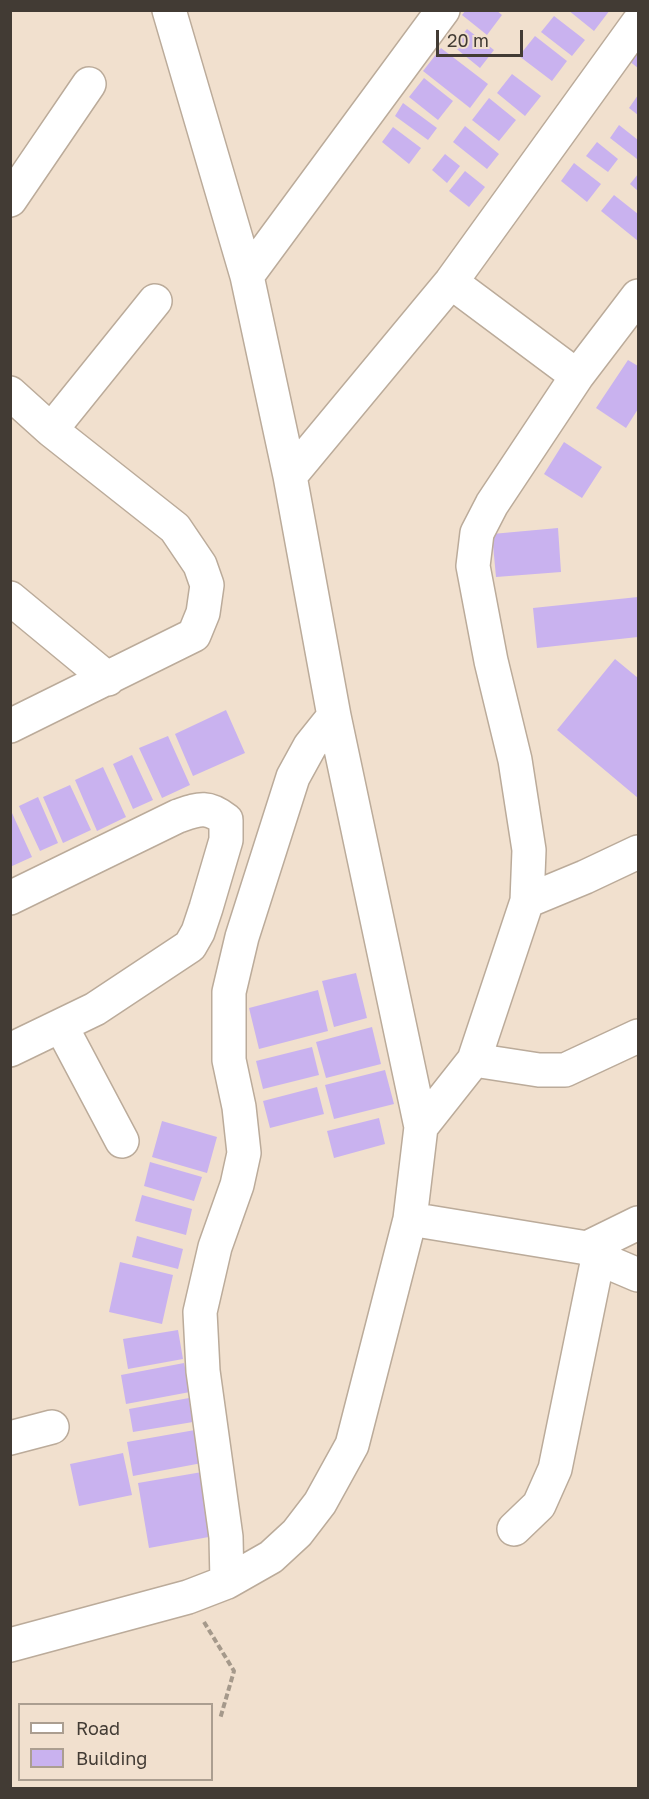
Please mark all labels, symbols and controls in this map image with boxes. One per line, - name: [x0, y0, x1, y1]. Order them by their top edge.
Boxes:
- scale bar: [439, 18, 526, 56]
- text: 20 m: [447, 29, 489, 51]
- legend: [18, 1703, 213, 1781]
- text: Road: [76, 1717, 120, 1739]
- text: Building: [76, 1747, 147, 1769]

